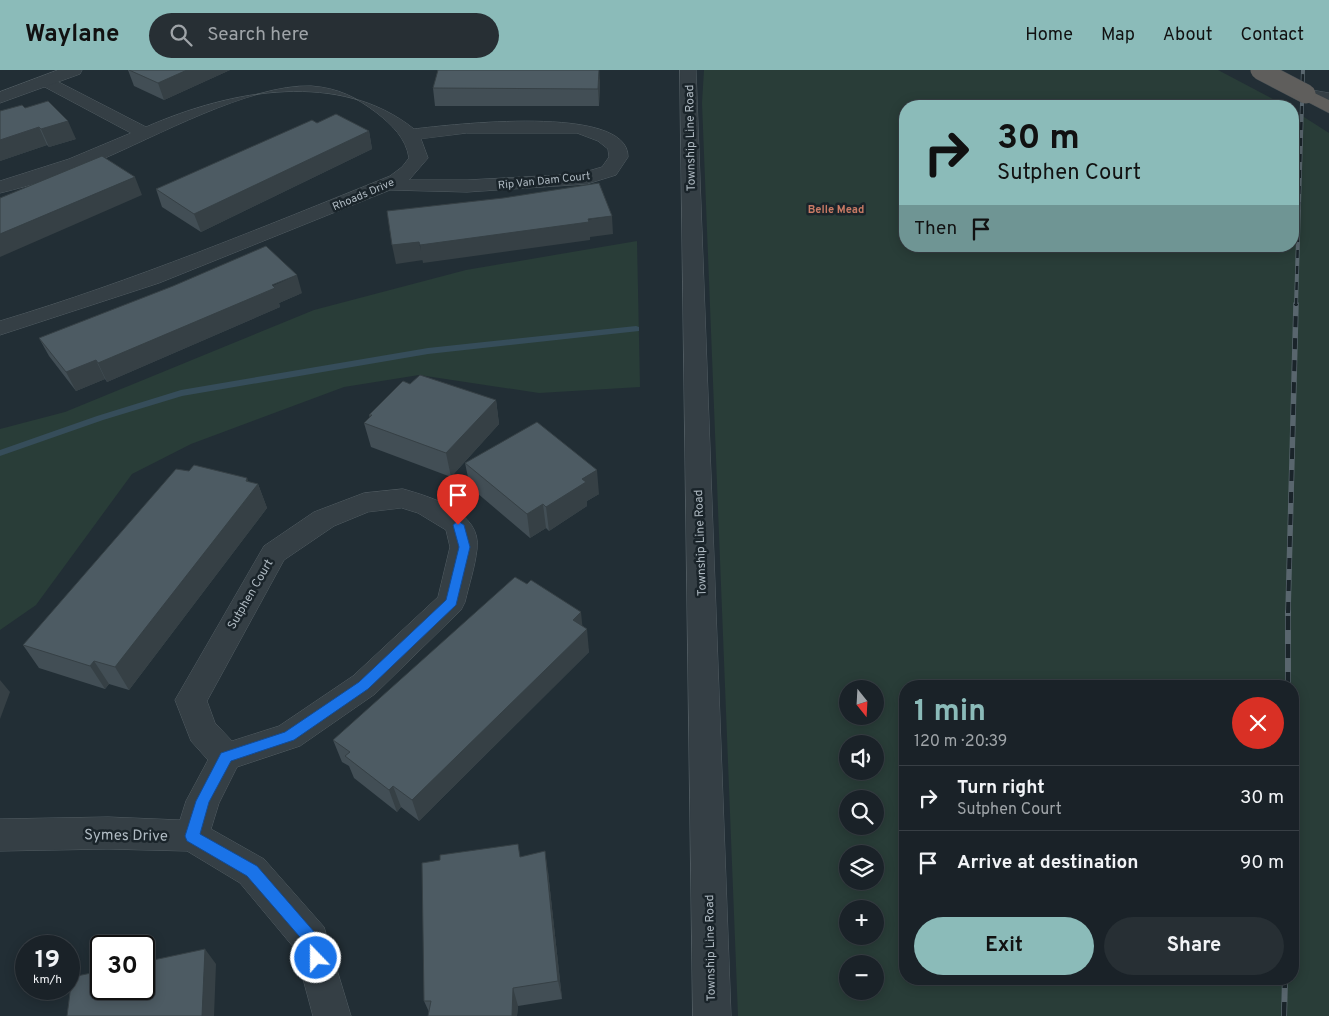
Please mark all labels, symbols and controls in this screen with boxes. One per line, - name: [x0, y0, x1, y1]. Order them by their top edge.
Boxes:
- search box: [149, 13, 499, 58]
- text: Waylane: [25, 20, 119, 50]
- icon: search: [167, 21, 195, 49]
- text: Search here: [207, 23, 309, 47]
- text: Home: [1025, 24, 1073, 47]
- text: Map: [1101, 24, 1135, 47]
- text: About: [1163, 24, 1212, 47]
- text: Contact: [1240, 24, 1304, 47]
- street label: Township Line Road: [682, 85, 700, 191]
- text: 30 m: [997, 117, 1080, 161]
- icon: right: [914, 120, 979, 185]
- text: Sutphen Court: [997, 160, 1141, 187]
- street label: Rip Van Dam Court: [497, 169, 591, 193]
- street label: Rhoads Drive: [330, 176, 397, 214]
- district label: Belle Mead: [808, 203, 864, 217]
- icon: arrive: [967, 215, 995, 243]
- text: Then: [914, 217, 957, 241]
- pin: [437, 474, 479, 525]
- icon: arrive: [444, 481, 472, 509]
- street label: Township Line Road: [691, 489, 711, 597]
- street label: Sutphen Court: [224, 556, 277, 633]
- north arrow: [839, 680, 884, 725]
- map controls: [839, 680, 884, 1000]
- text: 1 min: [914, 694, 986, 731]
- button: close: [1232, 697, 1284, 749]
- text: 120 m · 20:39: [914, 732, 1007, 752]
- button: sound: [839, 735, 884, 780]
- text: Turn right: [957, 776, 1045, 800]
- icon: right: [914, 784, 942, 812]
- text: 30 m: [1240, 786, 1284, 810]
- button: search: [839, 790, 884, 835]
- text: Sutphen Court: [957, 800, 1062, 820]
- street label: Symes Drive: [84, 826, 168, 847]
- button: layers: [839, 845, 884, 890]
- icon: arrive: [914, 849, 942, 877]
- text: Arrive at destination: [957, 851, 1138, 875]
- text: 90 m: [1240, 851, 1284, 875]
- street label: Township Line Road: [702, 895, 720, 1001]
- button: +: [839, 900, 884, 945]
- button: Exit: [914, 917, 1094, 975]
- button: Share: [1104, 917, 1284, 975]
- position arrow: [289, 931, 341, 983]
- speed limit sign: 30: [90, 935, 155, 1000]
- text: 19: [35, 945, 60, 977]
- button: −: [839, 955, 884, 1000]
- text: km/h: [33, 972, 62, 988]

